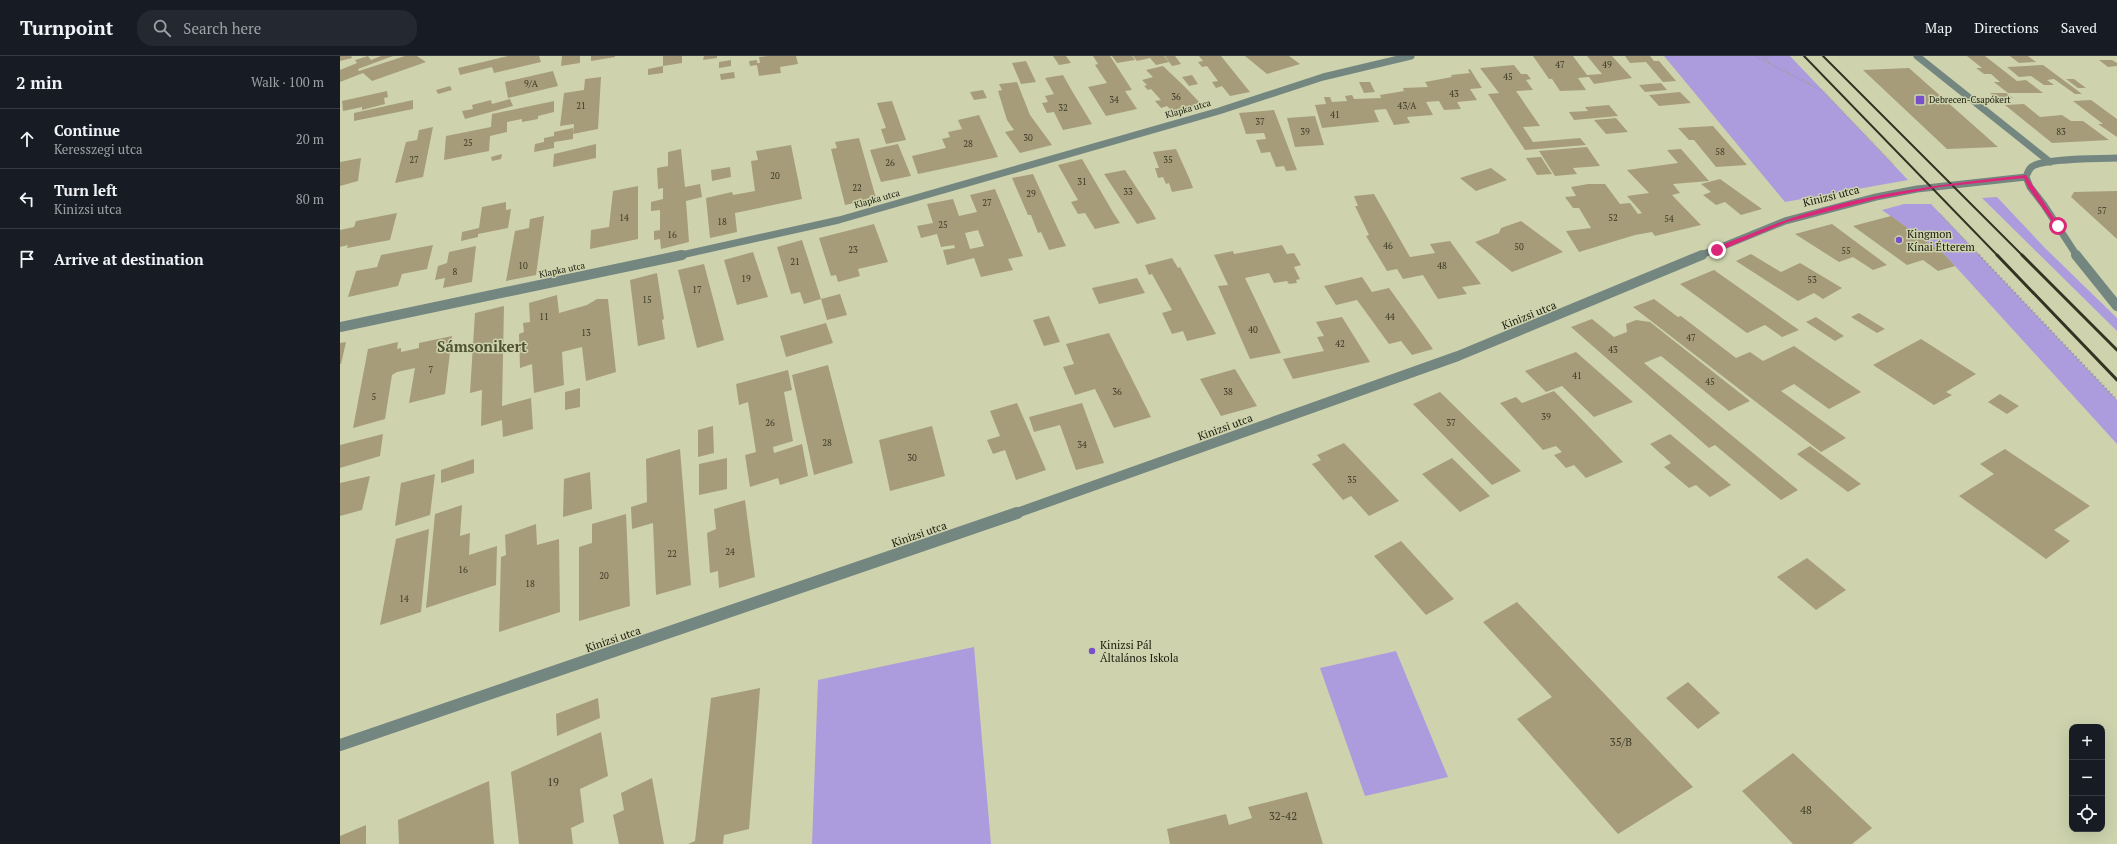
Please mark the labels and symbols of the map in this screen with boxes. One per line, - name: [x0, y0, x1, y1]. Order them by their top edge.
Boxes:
- house number: 47: [1555, 59, 1565, 71]
- house number: 49: [1602, 59, 1612, 71]
- house number: 45: [1503, 71, 1513, 83]
- house number: 9/A: [524, 78, 539, 90]
- house number: 43: [1449, 88, 1459, 100]
- house number: 36: [1171, 91, 1181, 103]
- house number: 34: [1109, 94, 1119, 106]
- marker: Debrecen-Csapókert: [1914, 94, 1926, 106]
- place label: Debrecen-Csapókert: [1929, 94, 2011, 106]
- street label: Klapka utca: [1164, 97, 1213, 121]
- house number: 21: [576, 100, 586, 112]
- house number: 43/A: [1398, 100, 1417, 112]
- house number: 32: [1058, 102, 1068, 114]
- house number: 41: [1330, 109, 1340, 121]
- house number: 37: [1255, 116, 1265, 128]
- house number: 39: [1300, 126, 1310, 138]
- house number: 83: [2056, 126, 2066, 138]
- house number: 30: [1023, 132, 1033, 144]
- house number: 25: [463, 137, 473, 149]
- house number: 28: [963, 138, 973, 150]
- house number: 58: [1715, 146, 1725, 158]
- house number: 27: [409, 154, 419, 166]
- house number: 35: [1163, 154, 1173, 166]
- house number: 26: [885, 157, 895, 169]
- house number: 20: [770, 170, 780, 182]
- house number: 31: [1077, 176, 1087, 188]
- house number: 22: [852, 182, 862, 194]
- street label: Kinizsi utca: [1801, 182, 1861, 210]
- house number: 33: [1123, 186, 1133, 198]
- street label: Klapka utca: [853, 187, 902, 211]
- house number: 29: [1026, 188, 1036, 200]
- house number: 27: [982, 197, 992, 209]
- house number: 57: [2097, 205, 2107, 217]
- house number: 14: [619, 212, 629, 224]
- house number: 52: [1608, 212, 1618, 224]
- house number: 54: [1664, 213, 1674, 225]
- house number: 18: [717, 216, 727, 228]
- route start: [2049, 217, 2067, 235]
- house number: 25: [938, 219, 948, 231]
- place label: Kingmon Kínai Étterem: [1907, 227, 1975, 254]
- house number: 16: [667, 229, 677, 241]
- marker: Kingmon Kínai Étterem: [1894, 235, 1904, 245]
- house number: 46: [1383, 240, 1393, 252]
- house number: 50: [1514, 241, 1524, 253]
- route end: [1708, 241, 1726, 259]
- house number: 23: [848, 244, 858, 256]
- house number: 55: [1841, 245, 1851, 257]
- house number: 21: [790, 256, 800, 268]
- street label: Klapka utca: [538, 259, 587, 281]
- house number: 10: [518, 260, 528, 272]
- house number: 48: [1437, 260, 1447, 272]
- house number: 8: [453, 266, 458, 278]
- house number: 19: [741, 273, 751, 285]
- house number: 53: [1807, 274, 1817, 286]
- house number: 17: [692, 284, 702, 296]
- house number: 15: [642, 294, 652, 306]
- street label: Kinizsi utca: [1500, 298, 1559, 332]
- house number: 11: [539, 311, 549, 323]
- house number: 44: [1385, 311, 1395, 323]
- house number: 40: [1248, 324, 1258, 336]
- house number: 13: [581, 327, 591, 339]
- house number: 47: [1686, 332, 1696, 344]
- district label: Sámsonikert: [437, 336, 527, 356]
- house number: 42: [1335, 338, 1345, 350]
- house number: 43: [1608, 344, 1618, 356]
- house number: 7: [429, 364, 434, 376]
- house number: 41: [1572, 370, 1582, 382]
- house number: 45: [1705, 376, 1715, 388]
- house number: 36: [1112, 386, 1122, 398]
- house number: 38: [1223, 386, 1233, 398]
- house number: 5: [372, 391, 377, 403]
- street label: Kinizsi utca: [1196, 410, 1255, 443]
- house number: 39: [1541, 411, 1551, 423]
- house number: 26: [765, 417, 775, 429]
- house number: 37: [1446, 417, 1456, 429]
- house number: 28: [822, 437, 832, 449]
- house number: 34: [1077, 439, 1087, 451]
- house number: 30: [907, 452, 917, 464]
- house number: 35: [1347, 474, 1357, 486]
- street label: Kinizsi utca: [890, 518, 949, 550]
- house number: 24: [725, 546, 735, 558]
- house number: 22: [667, 548, 677, 560]
- house number: 16: [458, 564, 468, 576]
- house number: 20: [599, 570, 609, 582]
- house number: 18: [525, 578, 535, 590]
- house number: 14: [399, 593, 409, 605]
- street label: Kinizsi utca: [584, 623, 643, 655]
- place label: Kinizsi Pál Általános Iskola: [1100, 638, 1179, 665]
- marker: Kinizsi Pál Általános Iskola: [1087, 646, 1097, 656]
- house number: 35/B: [1610, 735, 1632, 749]
- house number: 19: [547, 775, 559, 789]
- house number: 48: [1800, 803, 1812, 817]
- house number: 32-42: [1269, 809, 1297, 823]

